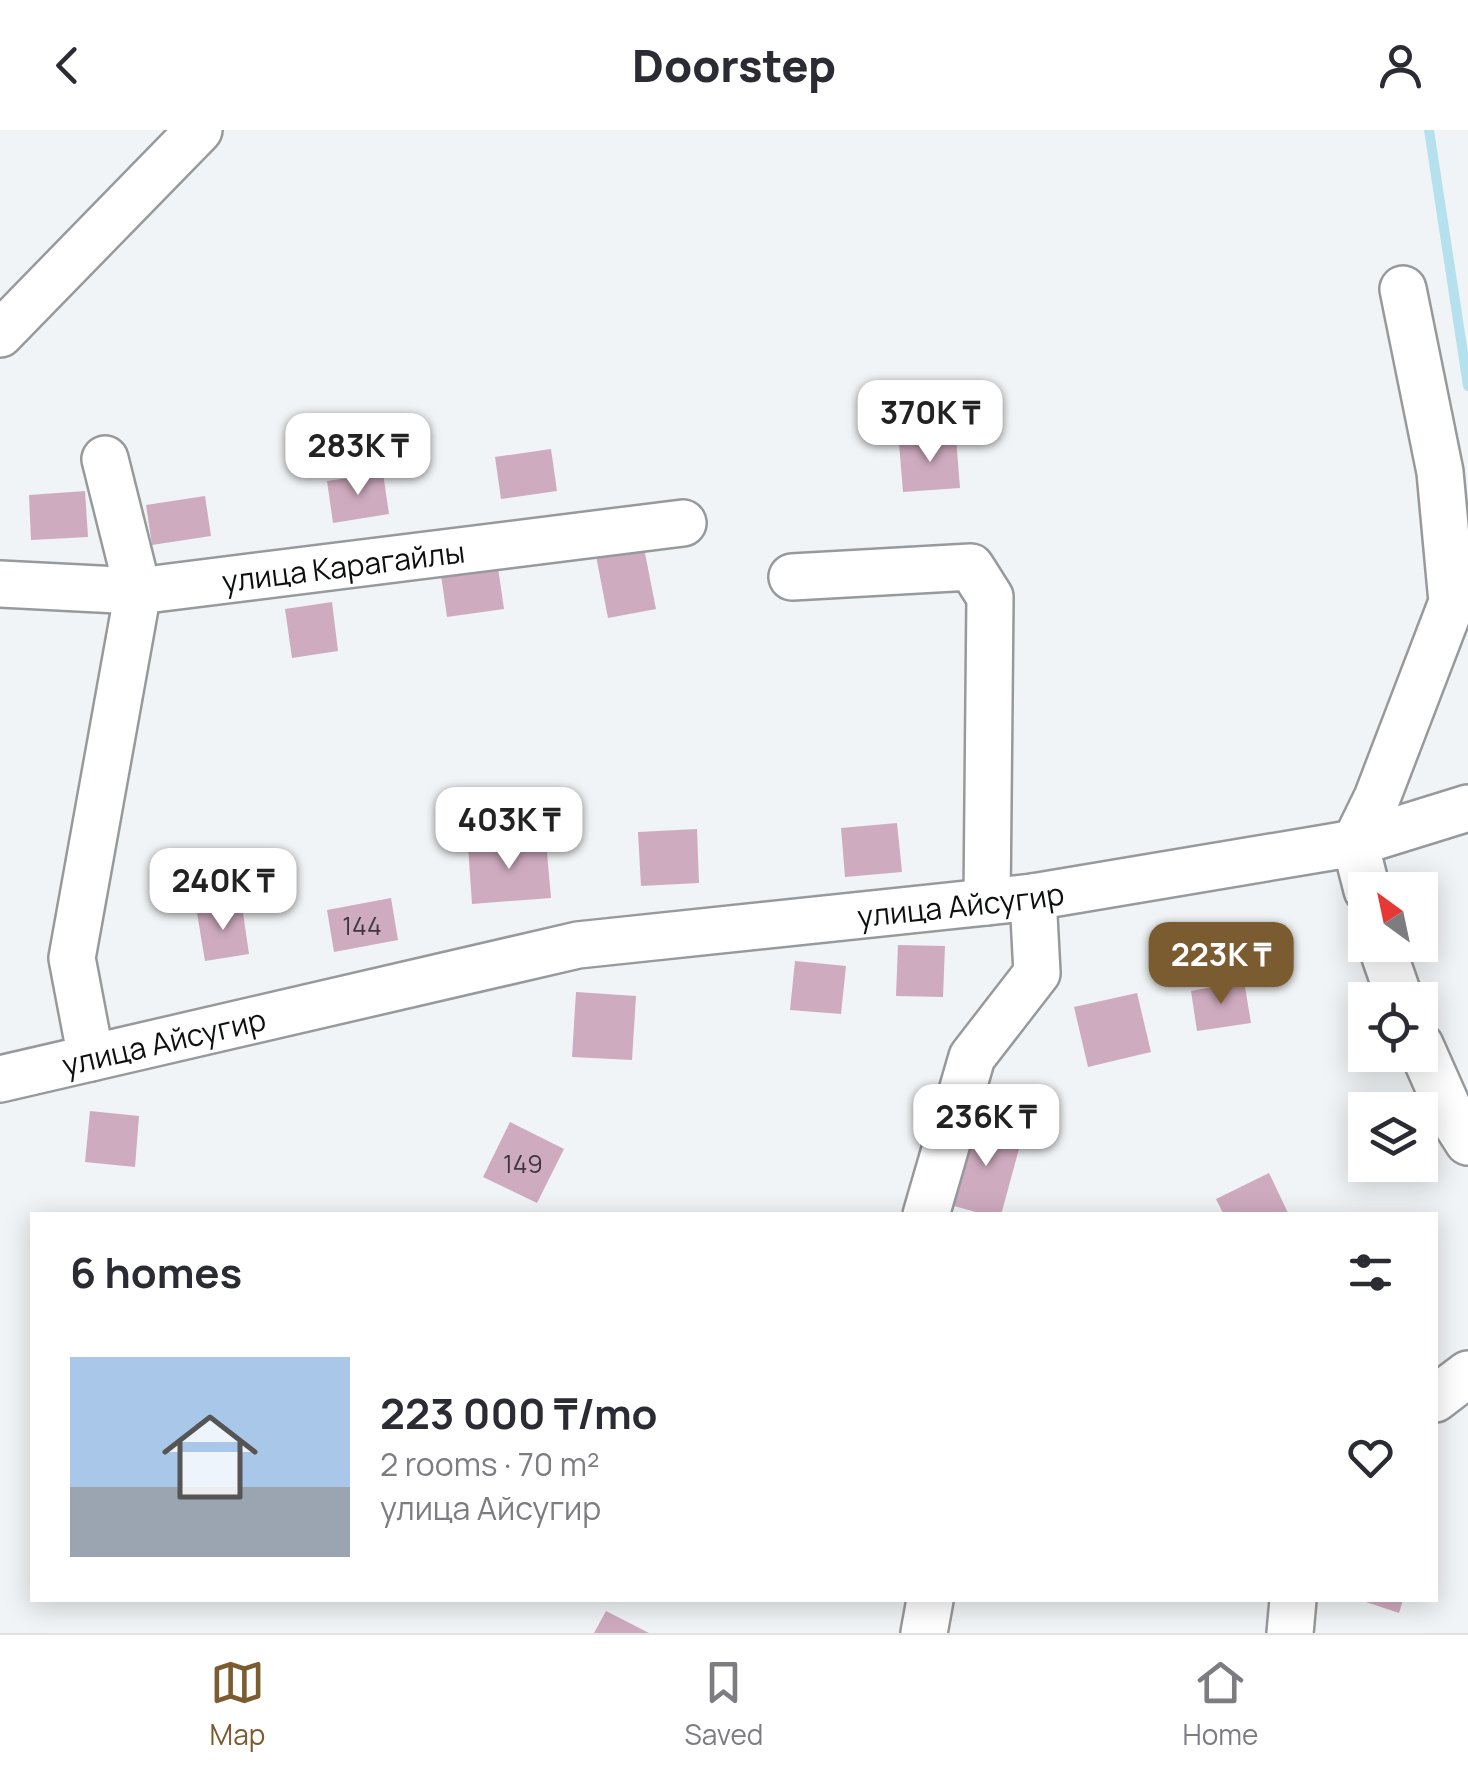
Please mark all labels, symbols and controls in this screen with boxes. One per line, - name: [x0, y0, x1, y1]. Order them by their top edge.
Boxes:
- text: Doorstep: [632, 34, 836, 96]
- icon: back: [40, 38, 95, 93]
- icon: person: [1373, 38, 1428, 93]
- pin: 370K ₸: [849, 380, 1011, 465]
- text: 370K ₸: [880, 390, 980, 434]
- pin: 283K ₸: [277, 413, 439, 498]
- text: 283K ₸: [307, 423, 409, 467]
- street label: улица Карагайлы: [220, 530, 467, 601]
- pin: 403K ₸: [428, 787, 590, 872]
- text: 403K ₸: [457, 797, 561, 841]
- pin: 240K ₸: [142, 848, 304, 933]
- text: 240K ₸: [172, 858, 274, 902]
- street label: улица Айсугир: [855, 872, 1067, 936]
- north arrow: [1348, 872, 1438, 962]
- map controls: [1348, 872, 1438, 1182]
- house number: 144: [342, 908, 382, 943]
- pin: 223K ₸: [1140, 922, 1302, 1007]
- text: 223K ₸: [1171, 932, 1271, 976]
- button: locate: [1348, 982, 1438, 1072]
- street label: улица Айсугир: [58, 998, 269, 1084]
- pin: 236K ₸: [905, 1084, 1067, 1169]
- button: layers: [1348, 1092, 1438, 1182]
- text: 236K ₸: [935, 1094, 1037, 1138]
- house number: 149: [503, 1146, 543, 1181]
- text: 6 homes: [70, 1243, 242, 1301]
- icon: filters: [1343, 1245, 1398, 1300]
- text: 223 000 ₸/mo: [380, 1384, 657, 1442]
- icon: home: [150, 1397, 270, 1517]
- icon: heart: [1343, 1430, 1398, 1485]
- text: 2 rooms · 70 m²: [380, 1442, 600, 1486]
- text: улица Айсугир: [380, 1486, 601, 1530]
- tab: Map: [210, 1655, 265, 1753]
- tab: Saved: [685, 1655, 763, 1753]
- tab: Home: [1183, 1655, 1258, 1753]

